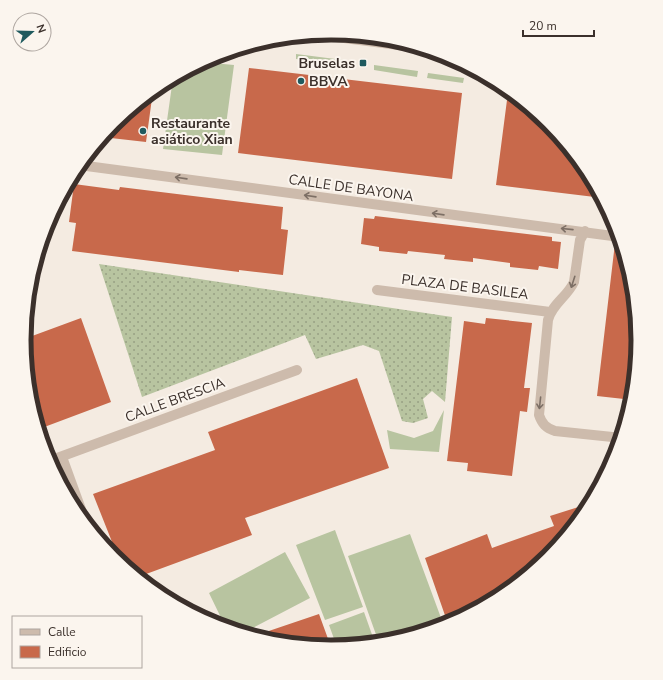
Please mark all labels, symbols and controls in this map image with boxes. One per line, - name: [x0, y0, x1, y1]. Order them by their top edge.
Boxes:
- north arrow: [12, 12, 52, 52]
- scale bar: [523, 12, 594, 38]
- text: 20 m: [529, 18, 557, 34]
- text: N: [32, 22, 49, 35]
- place label: Bruselas: [298, 54, 355, 73]
- marker: Bruselas: [358, 58, 368, 68]
- place label: BBVA: [309, 72, 348, 91]
- marker: BBVA: [296, 76, 306, 86]
- place label: Restaurante asiático Xian: [151, 114, 233, 149]
- marker: Restaurante asiático Xian: [138, 126, 148, 136]
- street label: CALLE DE BAYONA: [287, 170, 415, 206]
- one-way arrow: [175, 175, 188, 182]
- one-way arrow: [304, 192, 317, 200]
- one-way arrow: [432, 210, 445, 218]
- one-way arrow: [561, 226, 574, 233]
- street label: PLAZA DE BASILEA: [400, 270, 530, 304]
- one-way arrow: [569, 275, 576, 288]
- street label: CALLE BRESCIA: [122, 373, 228, 427]
- one-way arrow: [537, 396, 544, 409]
- legend: [12, 616, 142, 668]
- text: Calle: [48, 624, 76, 640]
- text: Edificio: [48, 644, 87, 660]

